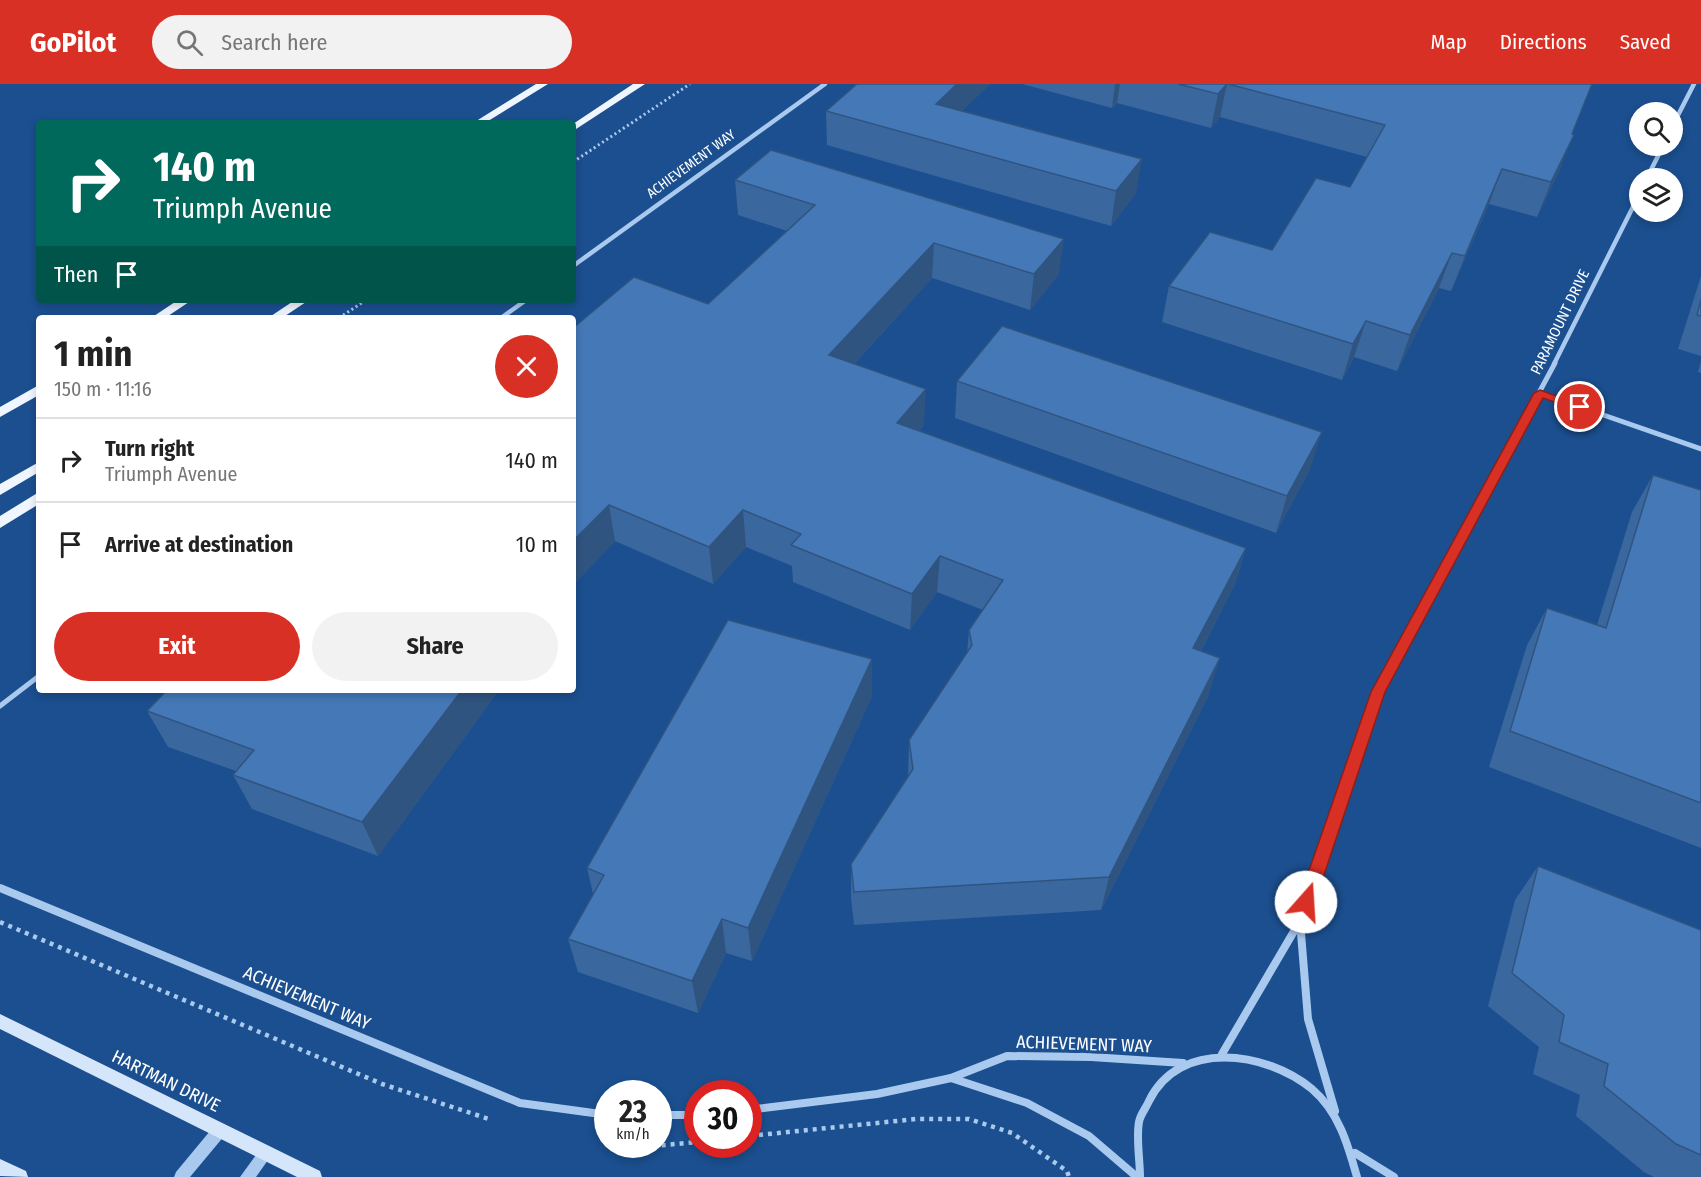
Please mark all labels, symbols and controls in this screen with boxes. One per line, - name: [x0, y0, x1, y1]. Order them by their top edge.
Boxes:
- search box: [152, 15, 572, 69]
- text: GoPilot: [30, 26, 116, 59]
- icon: search: [173, 26, 206, 59]
- text: Search here: [221, 29, 327, 56]
- text: Map: [1430, 29, 1467, 55]
- text: Directions: [1500, 29, 1587, 55]
- text: Saved: [1620, 29, 1671, 55]
- map controls: [1629, 102, 1683, 222]
- button: search: [1629, 102, 1683, 156]
- street label: ACHIEVEMENT WAY: [643, 126, 739, 202]
- text: 140 m: [153, 142, 256, 192]
- icon: right: [54, 144, 132, 222]
- button: layers: [1629, 168, 1683, 222]
- text: Triumph Avenue: [153, 193, 332, 225]
- icon: arrive: [110, 258, 143, 291]
- text: Then: [54, 261, 98, 288]
- street label: PARAMOUNT DRIVE: [1527, 266, 1593, 378]
- text: 1 min: [54, 332, 132, 376]
- button: close: [495, 335, 558, 398]
- text: 150 m · 11:16: [54, 377, 152, 401]
- pin: [1554, 381, 1605, 432]
- icon: arrive: [1563, 390, 1596, 423]
- text: Turn right: [105, 435, 194, 462]
- icon: right: [54, 444, 87, 477]
- text: 140 m: [505, 447, 558, 474]
- text: Triumph Avenue: [105, 462, 238, 486]
- icon: arrive: [54, 528, 87, 561]
- text: Arrive at destination: [105, 531, 293, 558]
- text: 10 m: [516, 531, 558, 558]
- button: Exit: [54, 612, 300, 681]
- button: Share: [312, 612, 558, 681]
- position arrow: [1274, 870, 1338, 934]
- street label: ACHIEVEMENT WAY: [240, 961, 374, 1035]
- street label: ACHIEVEMENT WAY: [1016, 1031, 1152, 1057]
- street label: HARTMAN DRIVE: [108, 1045, 224, 1117]
- speed limit sign: 30: [684, 1080, 762, 1158]
- text: 23: [619, 1094, 647, 1130]
- text: km/h: [616, 1125, 650, 1143]

